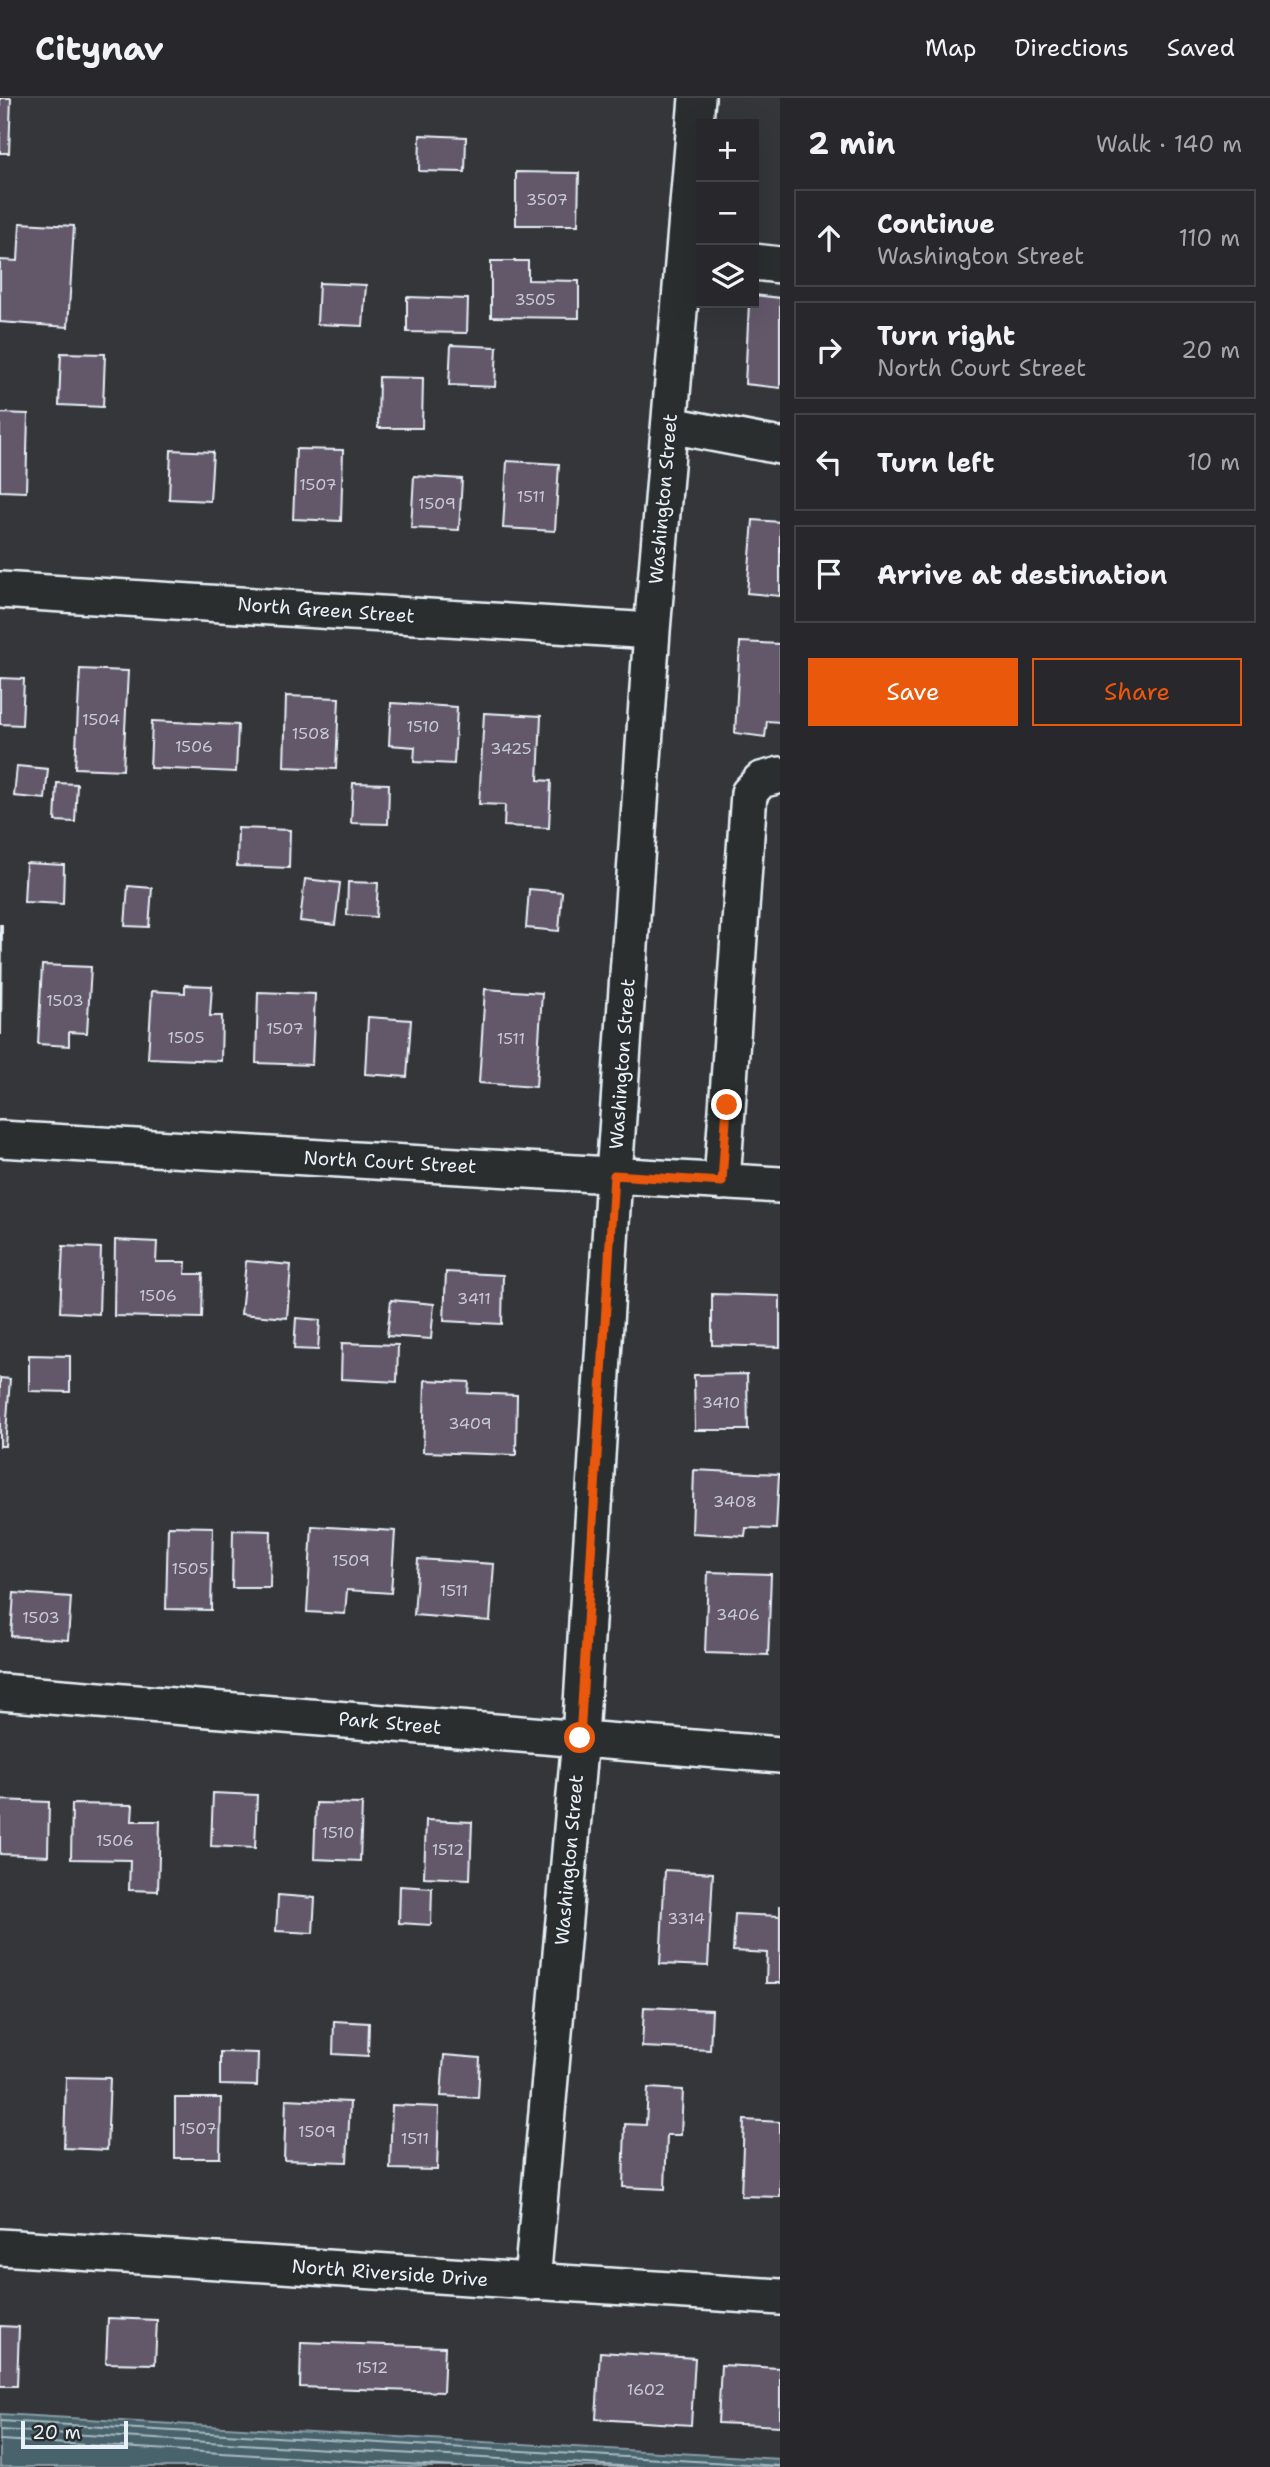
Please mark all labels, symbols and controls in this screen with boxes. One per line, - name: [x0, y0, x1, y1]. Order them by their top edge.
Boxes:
- text: Citynav: [35, 26, 164, 71]
- text: Map: [925, 32, 976, 64]
- text: Directions: [1014, 32, 1129, 64]
- text: Saved: [1167, 32, 1235, 64]
- map controls: [696, 119, 759, 308]
- button: +: [696, 119, 759, 182]
- text: 2 min: [808, 123, 895, 164]
- text: Walk · 140 m: [1096, 129, 1242, 159]
- button: −: [696, 182, 759, 245]
- house number: 3507: [526, 189, 568, 210]
- text: Continue: [877, 206, 995, 241]
- icon: ahead: [810, 219, 848, 257]
- text: 110 m: [1178, 223, 1240, 253]
- text: Washington Street: [877, 241, 1084, 271]
- button: layers: [696, 245, 759, 308]
- house number: 3505: [514, 289, 556, 310]
- text: Turn right: [877, 318, 1015, 353]
- icon: right: [810, 331, 848, 369]
- text: 20 m: [1181, 335, 1240, 365]
- text: North Court Street: [877, 353, 1086, 383]
- street label: Washington Street: [643, 413, 683, 585]
- icon: left: [810, 443, 848, 481]
- text: Turn left: [877, 445, 994, 480]
- text: 10 m: [1187, 447, 1240, 477]
- house number: 1507: [299, 474, 337, 495]
- house number: 1511: [517, 486, 545, 507]
- house number: 1509: [418, 493, 456, 514]
- icon: arrive: [810, 555, 848, 593]
- text: Arrive at destination: [877, 557, 1167, 592]
- street label: North Green Street: [236, 591, 416, 629]
- button: Save: [808, 658, 1018, 726]
- button: Share: [1032, 658, 1242, 726]
- house number: 1504: [82, 709, 120, 730]
- house number: 1510: [406, 716, 440, 737]
- house number: 1508: [292, 723, 330, 744]
- house number: 1506: [175, 736, 213, 757]
- house number: 3425: [490, 738, 532, 759]
- street label: Washington Street: [604, 978, 640, 1150]
- house number: 1503: [46, 990, 84, 1011]
- house number: 1507: [266, 1018, 304, 1039]
- house number: 1505: [168, 1027, 204, 1048]
- house number: 1511: [497, 1028, 525, 1049]
- route end: [711, 1089, 742, 1120]
- street label: North Court Street: [303, 1145, 477, 1179]
- house number: 1506: [139, 1285, 177, 1306]
- house number: 3411: [457, 1288, 491, 1309]
- house number: 3410: [702, 1392, 740, 1413]
- house number: 3409: [448, 1413, 492, 1434]
- house number: 3408: [713, 1491, 757, 1512]
- house number: 1509: [332, 1550, 370, 1571]
- house number: 1505: [172, 1558, 208, 1579]
- house number: 1511: [440, 1580, 468, 1601]
- house number: 3406: [716, 1604, 760, 1625]
- house number: 1503: [22, 1607, 60, 1628]
- street label: Park Street: [338, 1706, 442, 1740]
- route start: [564, 1722, 595, 1753]
- street label: Washington Street: [549, 1774, 589, 1946]
- house number: 1510: [321, 1822, 355, 1843]
- house number: 1506: [96, 1830, 134, 1851]
- house number: 1512: [432, 1839, 464, 1860]
- house number: 3314: [667, 1908, 705, 1929]
- house number: 1507: [179, 2118, 217, 2139]
- house number: 1509: [298, 2121, 336, 2142]
- house number: 1511: [401, 2128, 429, 2149]
- street label: North Riverside Drive: [291, 2254, 489, 2292]
- house number: 1512: [356, 2357, 388, 2378]
- house number: 1602: [627, 2379, 665, 2400]
- scale bar: [21, 2418, 128, 2450]
- text: 20 m: [32, 2420, 81, 2445]

